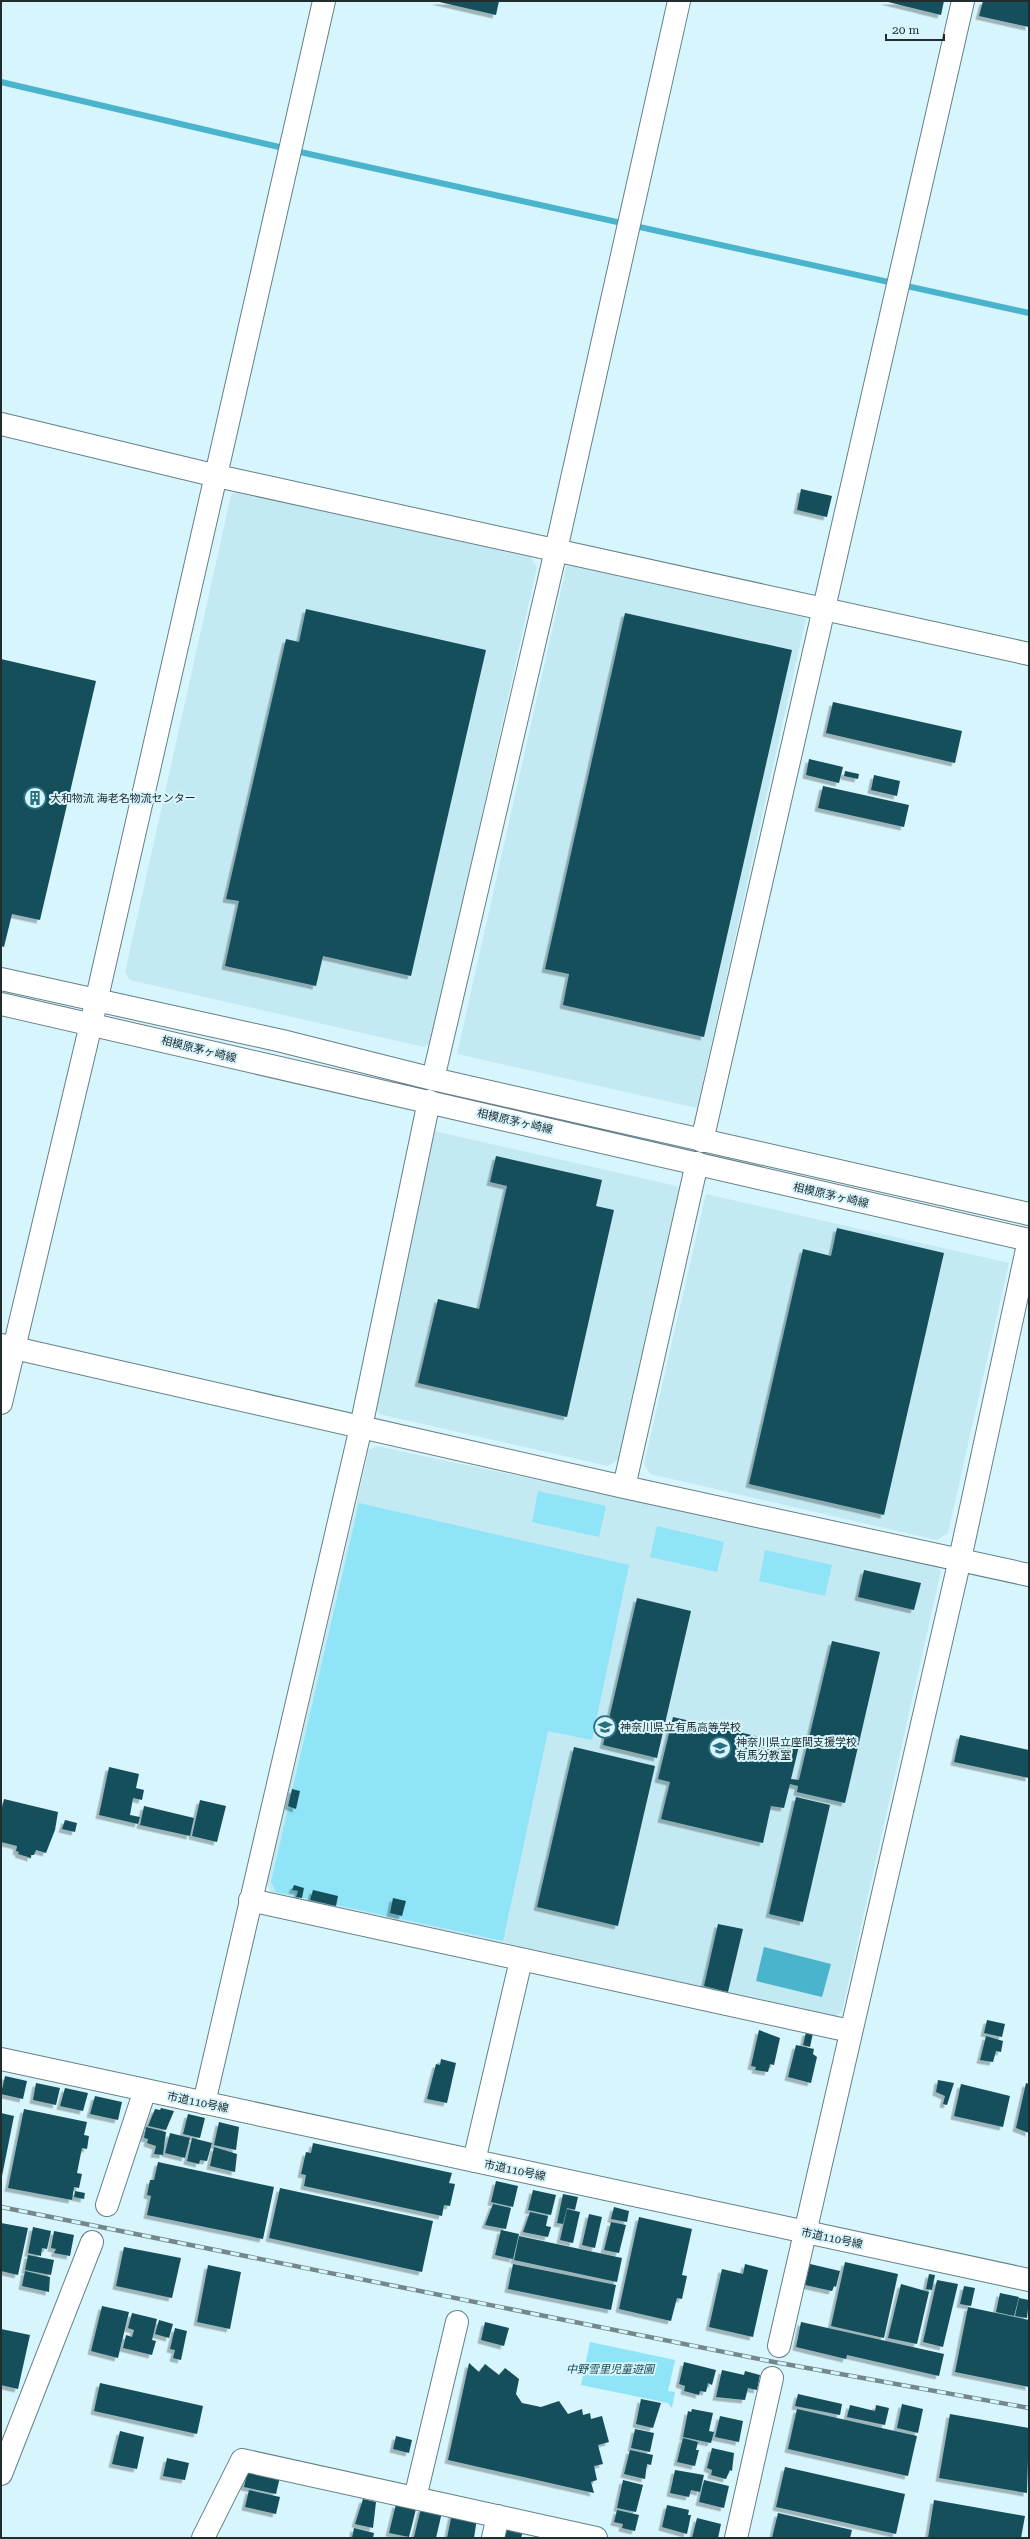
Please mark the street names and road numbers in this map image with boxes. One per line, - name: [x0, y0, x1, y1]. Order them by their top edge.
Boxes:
- street label: 相模原茅ヶ崎線: [160, 1034, 238, 1065]
- street label: 相模原茅ヶ崎線: [476, 1106, 554, 1136]
- street label: 相模原茅ヶ崎線: [792, 1180, 870, 1210]
- street label: 市道110号線: [166, 2090, 230, 2115]
- street label: 市道110号線: [483, 2158, 547, 2183]
- street label: 市道110号線: [800, 2226, 864, 2251]

